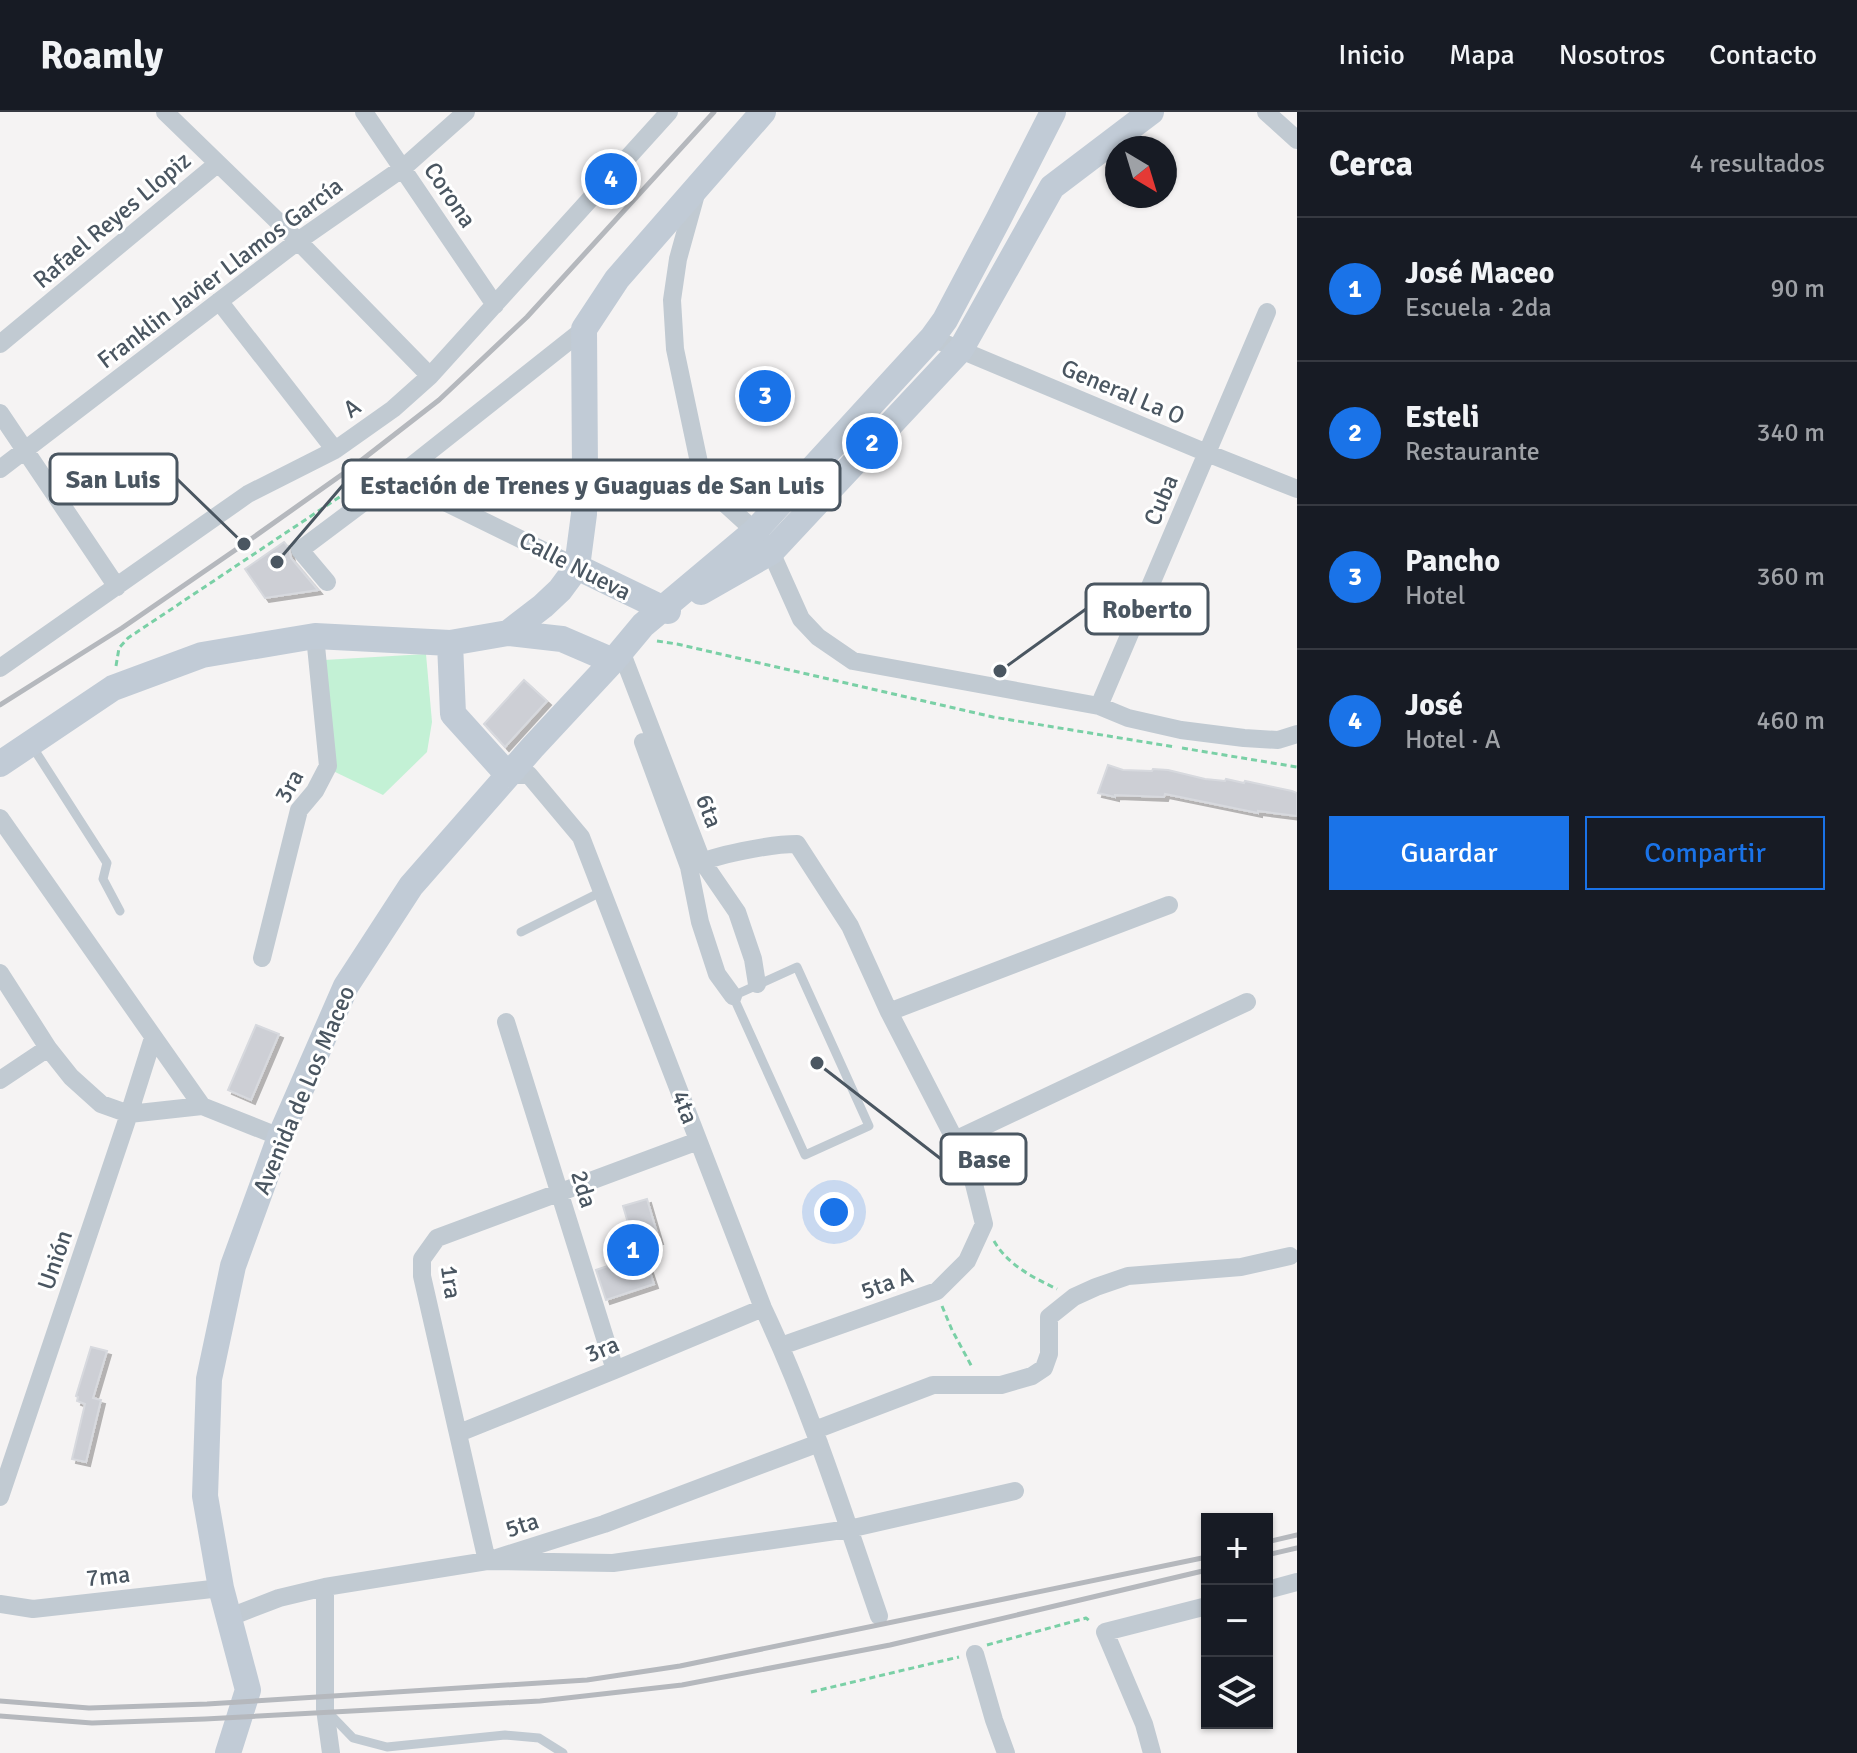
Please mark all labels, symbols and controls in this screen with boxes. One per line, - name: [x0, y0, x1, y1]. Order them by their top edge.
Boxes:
- text: Roamly: [40, 32, 163, 79]
- text: Inicio: [1338, 38, 1405, 72]
- text: Mapa: [1449, 38, 1515, 72]
- text: Nosotros: [1559, 38, 1665, 72]
- text: Contacto: [1709, 38, 1817, 72]
- north arrow: [1105, 136, 1177, 208]
- text: Cerca: [1329, 143, 1413, 185]
- street label: Rafael Reyes Llopiz: [27, 145, 197, 295]
- text: 4 resultados: [1689, 148, 1825, 180]
- pin: 4: [585, 149, 637, 209]
- street label: Corona: [417, 156, 483, 234]
- street label: Franklin Javier Llamos García: [91, 171, 349, 375]
- text: José Maceo: [1405, 255, 1554, 292]
- text: 1: [1348, 273, 1362, 305]
- text: 90 m: [1770, 273, 1825, 305]
- text: Escuela · 2da: [1405, 292, 1552, 324]
- street label: General La O: [1057, 353, 1189, 431]
- pin: 3: [739, 366, 791, 426]
- street label: A: [337, 391, 367, 424]
- text: Esteli: [1405, 399, 1479, 436]
- pin: 2: [846, 413, 898, 473]
- text: 2: [1348, 417, 1362, 449]
- text: 340 m: [1756, 417, 1825, 449]
- text: Restaurante: [1405, 436, 1540, 468]
- callout: San Luis: [50, 454, 177, 504]
- callout: Estación de Trenes y Guaguas de San Luis: [343, 460, 840, 510]
- text: San Luis: [66, 464, 160, 496]
- text: Estación de Trenes y Guaguas de San Luis: [360, 470, 824, 502]
- street label: Cuba: [1137, 470, 1185, 530]
- street label: Calle Nueva: [514, 525, 636, 607]
- text: Pancho: [1405, 543, 1500, 580]
- text: 3: [1348, 561, 1362, 593]
- text: 360 m: [1756, 561, 1825, 593]
- text: Hotel: [1405, 580, 1465, 612]
- callout: Roberto: [1086, 584, 1208, 634]
- text: Roberto: [1102, 594, 1192, 626]
- text: José: [1405, 687, 1463, 724]
- text: 4: [1348, 705, 1362, 737]
- text: 460 m: [1756, 705, 1825, 737]
- text: Hotel · A: [1405, 724, 1501, 756]
- street label: 3ra: [268, 764, 310, 808]
- street label: 6ta: [689, 790, 729, 832]
- button: Guardar: [1329, 816, 1569, 890]
- button: Compartir: [1585, 816, 1825, 890]
- street label: Avenida de Los Maceo: [246, 981, 362, 1199]
- street label: 4ta: [665, 1086, 705, 1128]
- callout: Base: [941, 1134, 1026, 1184]
- text: Base: [957, 1144, 1011, 1176]
- street label: 2da: [564, 1167, 604, 1211]
- your location: [814, 1192, 854, 1232]
- pin: 1: [607, 1220, 659, 1280]
- street label: Unión: [31, 1226, 79, 1294]
- street label: 5ta A: [857, 1260, 918, 1306]
- street label: 1ra: [434, 1263, 468, 1301]
- street label: 3ra: [581, 1329, 623, 1369]
- street label: 5ta: [501, 1506, 543, 1544]
- map controls: [1201, 1513, 1273, 1729]
- button: +: [1201, 1513, 1273, 1585]
- street label: 7ma: [84, 1559, 132, 1593]
- button: −: [1201, 1585, 1273, 1657]
- button: layers: [1201, 1657, 1273, 1729]

